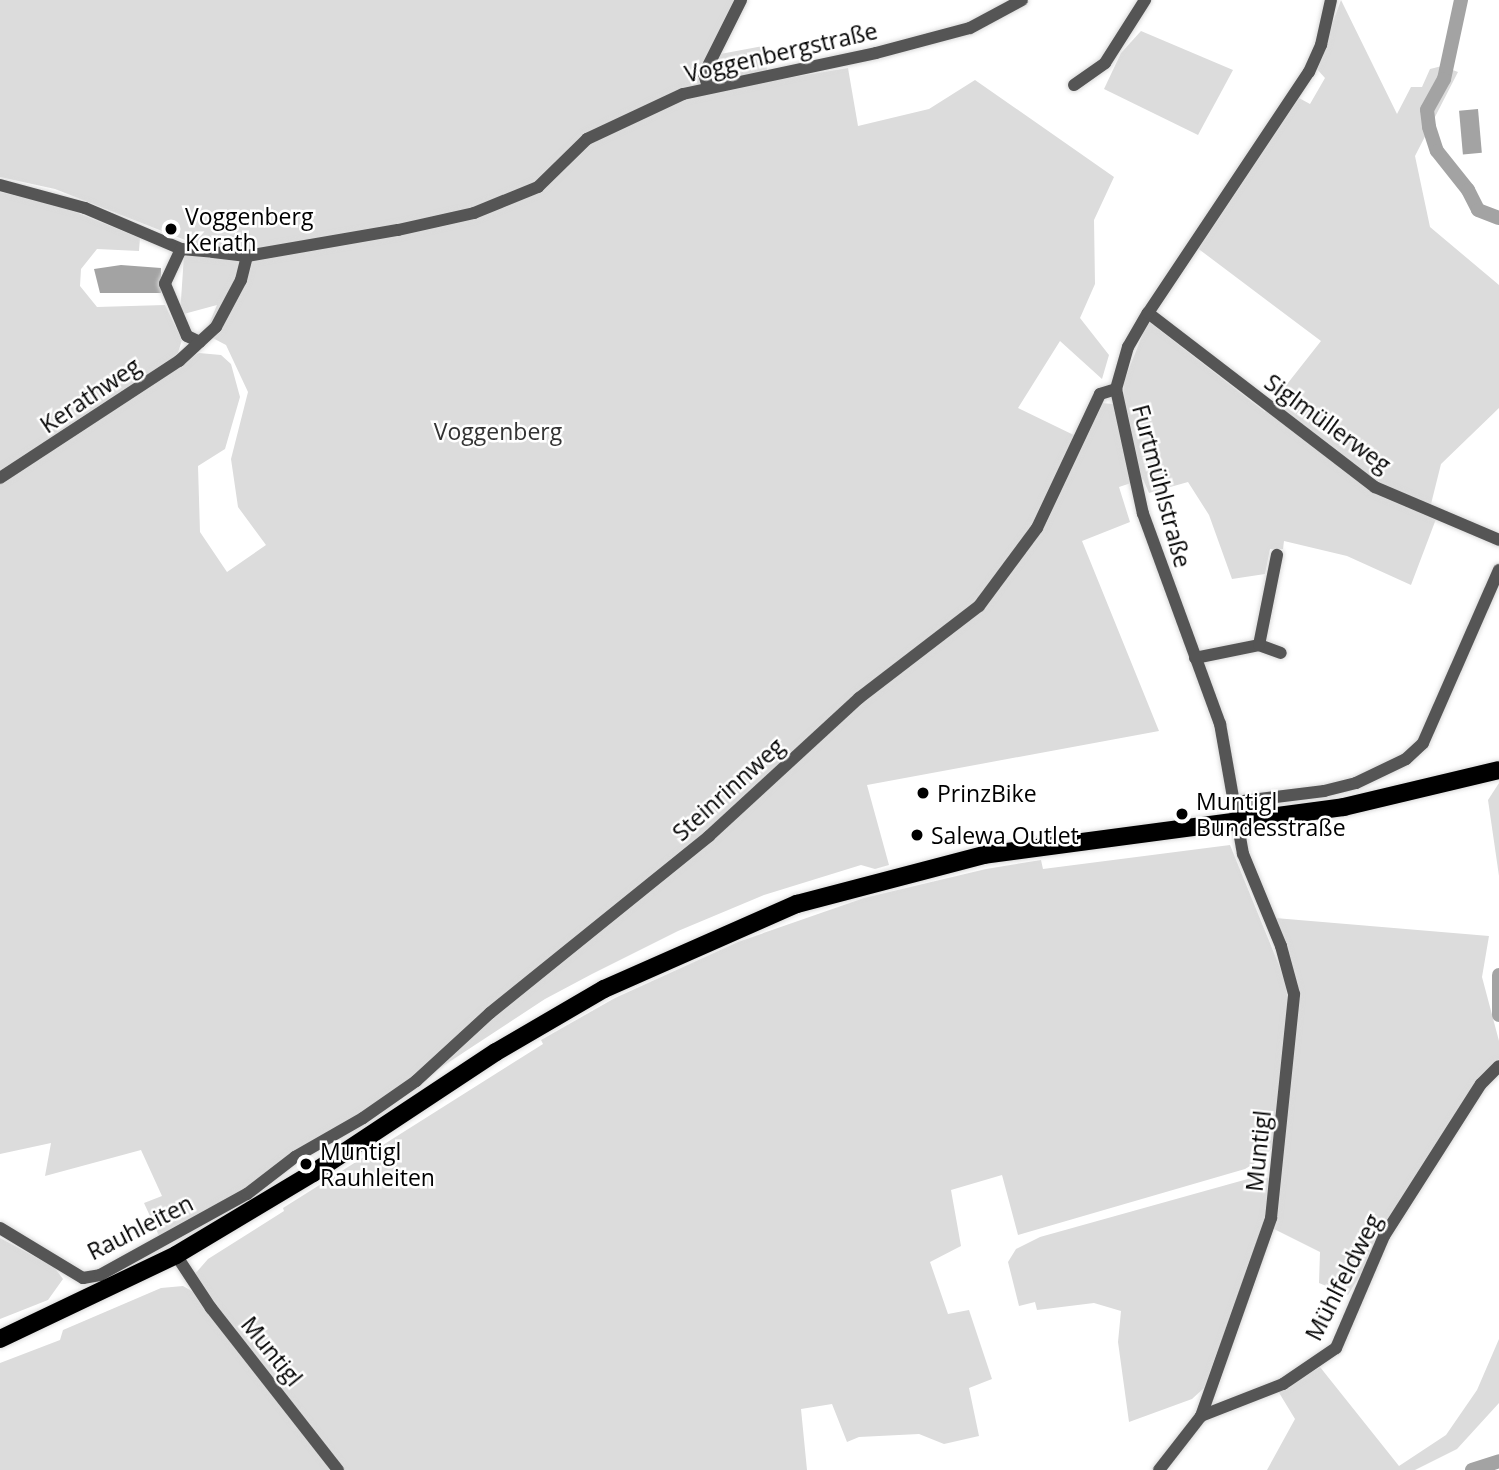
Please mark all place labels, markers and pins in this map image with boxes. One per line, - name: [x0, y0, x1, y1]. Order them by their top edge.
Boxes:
- place label: Voggenberg Kerath: [185, 202, 313, 256]
- marker: Voggenberg Kerath: [163, 221, 179, 237]
- place label: PrinzBike: [937, 779, 1037, 807]
- marker: PrinzBike: [915, 785, 931, 801]
- place label: Muntigl Bundesstraße: [1196, 787, 1346, 841]
- marker: Muntigl Bundesstraße: [1174, 806, 1190, 822]
- place label: Salewa Outlet: [931, 821, 1079, 849]
- marker: Salewa Outlet: [909, 827, 925, 843]
- place label: Muntigl Rauhleiten: [320, 1137, 435, 1191]
- marker: Muntigl Rauhleiten: [298, 1156, 314, 1172]

